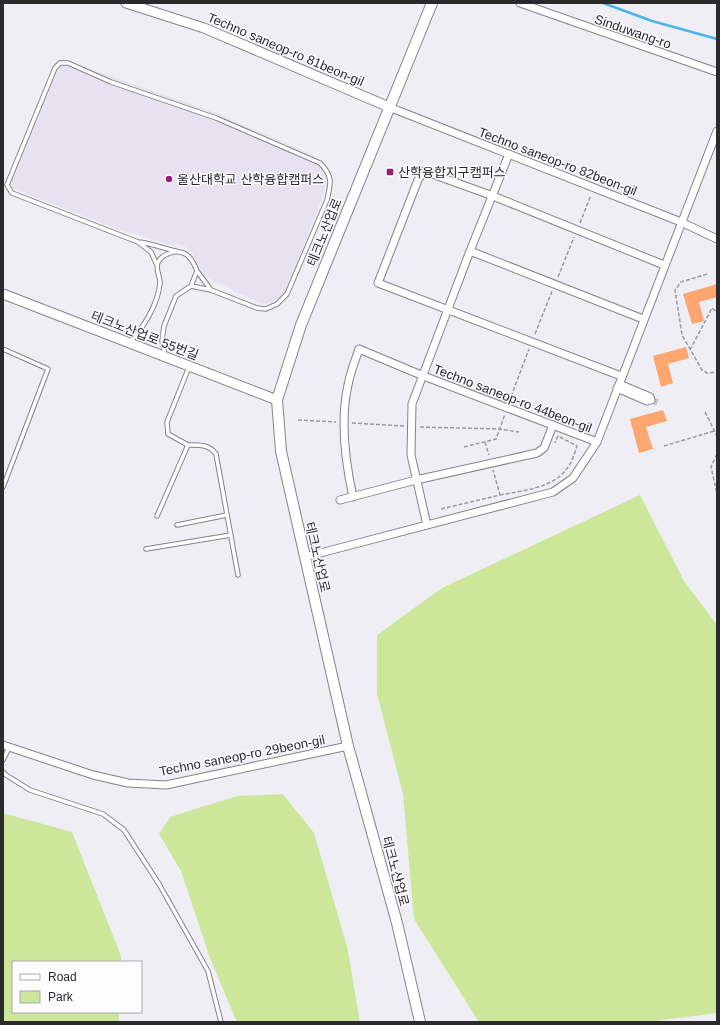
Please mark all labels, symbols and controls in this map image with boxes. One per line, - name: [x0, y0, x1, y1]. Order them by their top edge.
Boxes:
- street label: Techno saneop-ro 81beon-gil: [205, 10, 366, 89]
- street label: Sinduwang-ro: [592, 11, 673, 52]
- street label: Techno saneop-ro 82beon-gil: [477, 124, 639, 199]
- place label: 산학융합지구캠퍼스: [398, 165, 506, 180]
- marker: 산학융합지구캠퍼스: [385, 167, 395, 177]
- place label: 울산대학교 산학융합캠퍼스: [177, 172, 324, 187]
- marker: 울산대학교 산학융합캠퍼스: [164, 174, 174, 184]
- street label: 테크노산업로: [304, 196, 345, 268]
- street label: 테크노산업로 55번길: [89, 308, 201, 363]
- street label: Techno saneop-ro 44beon-gil: [432, 361, 594, 436]
- street label: 테크노산업로: [302, 520, 333, 594]
- street label: Techno saneop-ro 29beon-gil: [158, 732, 326, 779]
- street label: 테크노산업로: [379, 835, 412, 908]
- legend: [12, 961, 142, 1013]
- text: Road: [48, 970, 77, 984]
- text: Park: [48, 990, 74, 1004]

